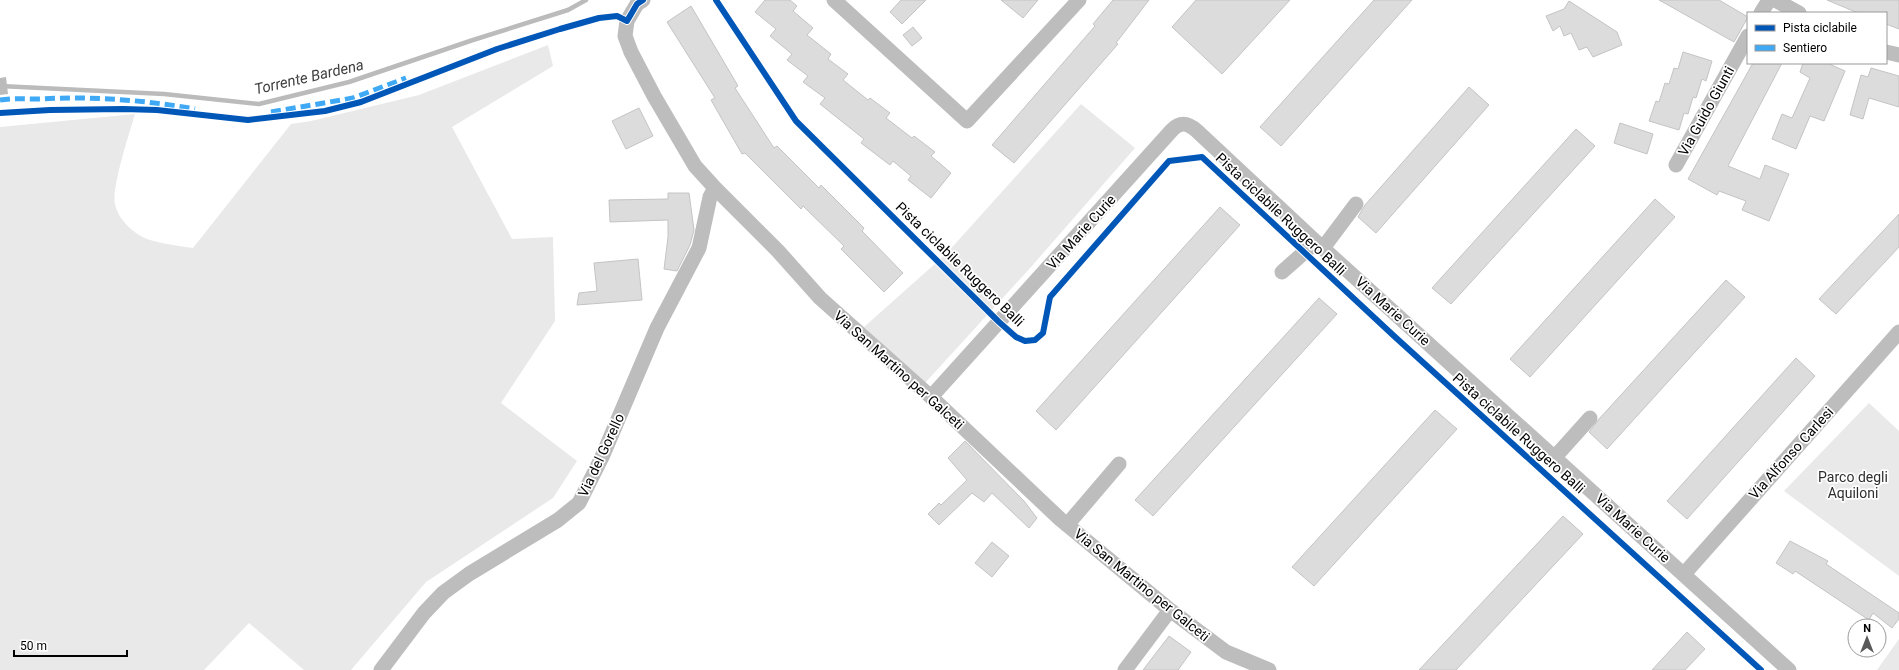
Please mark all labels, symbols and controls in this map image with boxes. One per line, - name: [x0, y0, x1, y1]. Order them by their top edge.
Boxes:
- legend: [1747, 12, 1887, 64]
- text: Pista ciclabile: [1783, 21, 1857, 35]
- text: Sentiero: [1783, 41, 1827, 55]
- water label: Torrente Bardena: [253, 56, 365, 98]
- street label: Via Guido Giunti: [1675, 63, 1737, 159]
- street label: Pista ciclabile Ruggero Balli: [1213, 150, 1349, 278]
- street label: Via Marie Curie: [1043, 191, 1119, 273]
- street label: Pista ciclabile Ruggero Balli: [893, 199, 1027, 329]
- street label: Via Marie Curie: [1352, 273, 1434, 349]
- street label: Via San Martino per Galceti: [831, 307, 967, 433]
- street label: Pista ciclabile Ruggero Balli: [1450, 370, 1588, 496]
- street label: Via Alfonso Carlesi: [1746, 404, 1836, 502]
- street label: Via del Gorello: [575, 411, 627, 499]
- park label: Parco degli Aquiloni: [1818, 469, 1888, 501]
- street label: Via Marie Curie: [1592, 490, 1674, 566]
- street label: Via San Martino per Galceti: [1071, 525, 1213, 645]
- north arrow: [1847, 618, 1887, 658]
- text: N: [1863, 622, 1871, 635]
- scale bar: [14, 632, 127, 658]
- text: 50 m: [20, 639, 47, 653]

